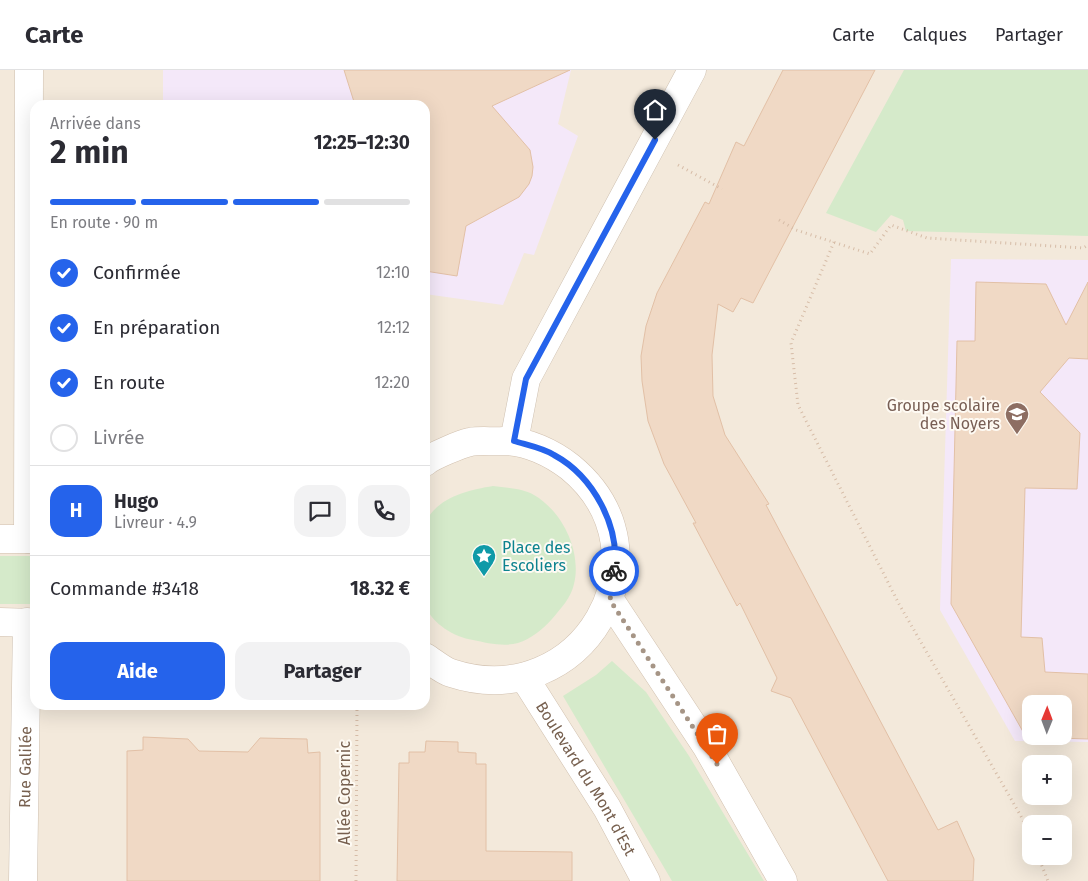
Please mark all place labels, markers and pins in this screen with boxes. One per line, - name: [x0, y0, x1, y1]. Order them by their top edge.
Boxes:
- pin: [634, 89, 676, 140]
- place label: Groupe scolaire des Noyers: [887, 396, 1000, 433]
- school or university icon: Groupe scolaire des Noyers: [1004, 401, 1030, 435]
- place label: Place des Escoliers: [502, 538, 571, 575]
- place icon: Place des Escoliers: [471, 543, 497, 577]
- pin: [696, 713, 738, 764]

